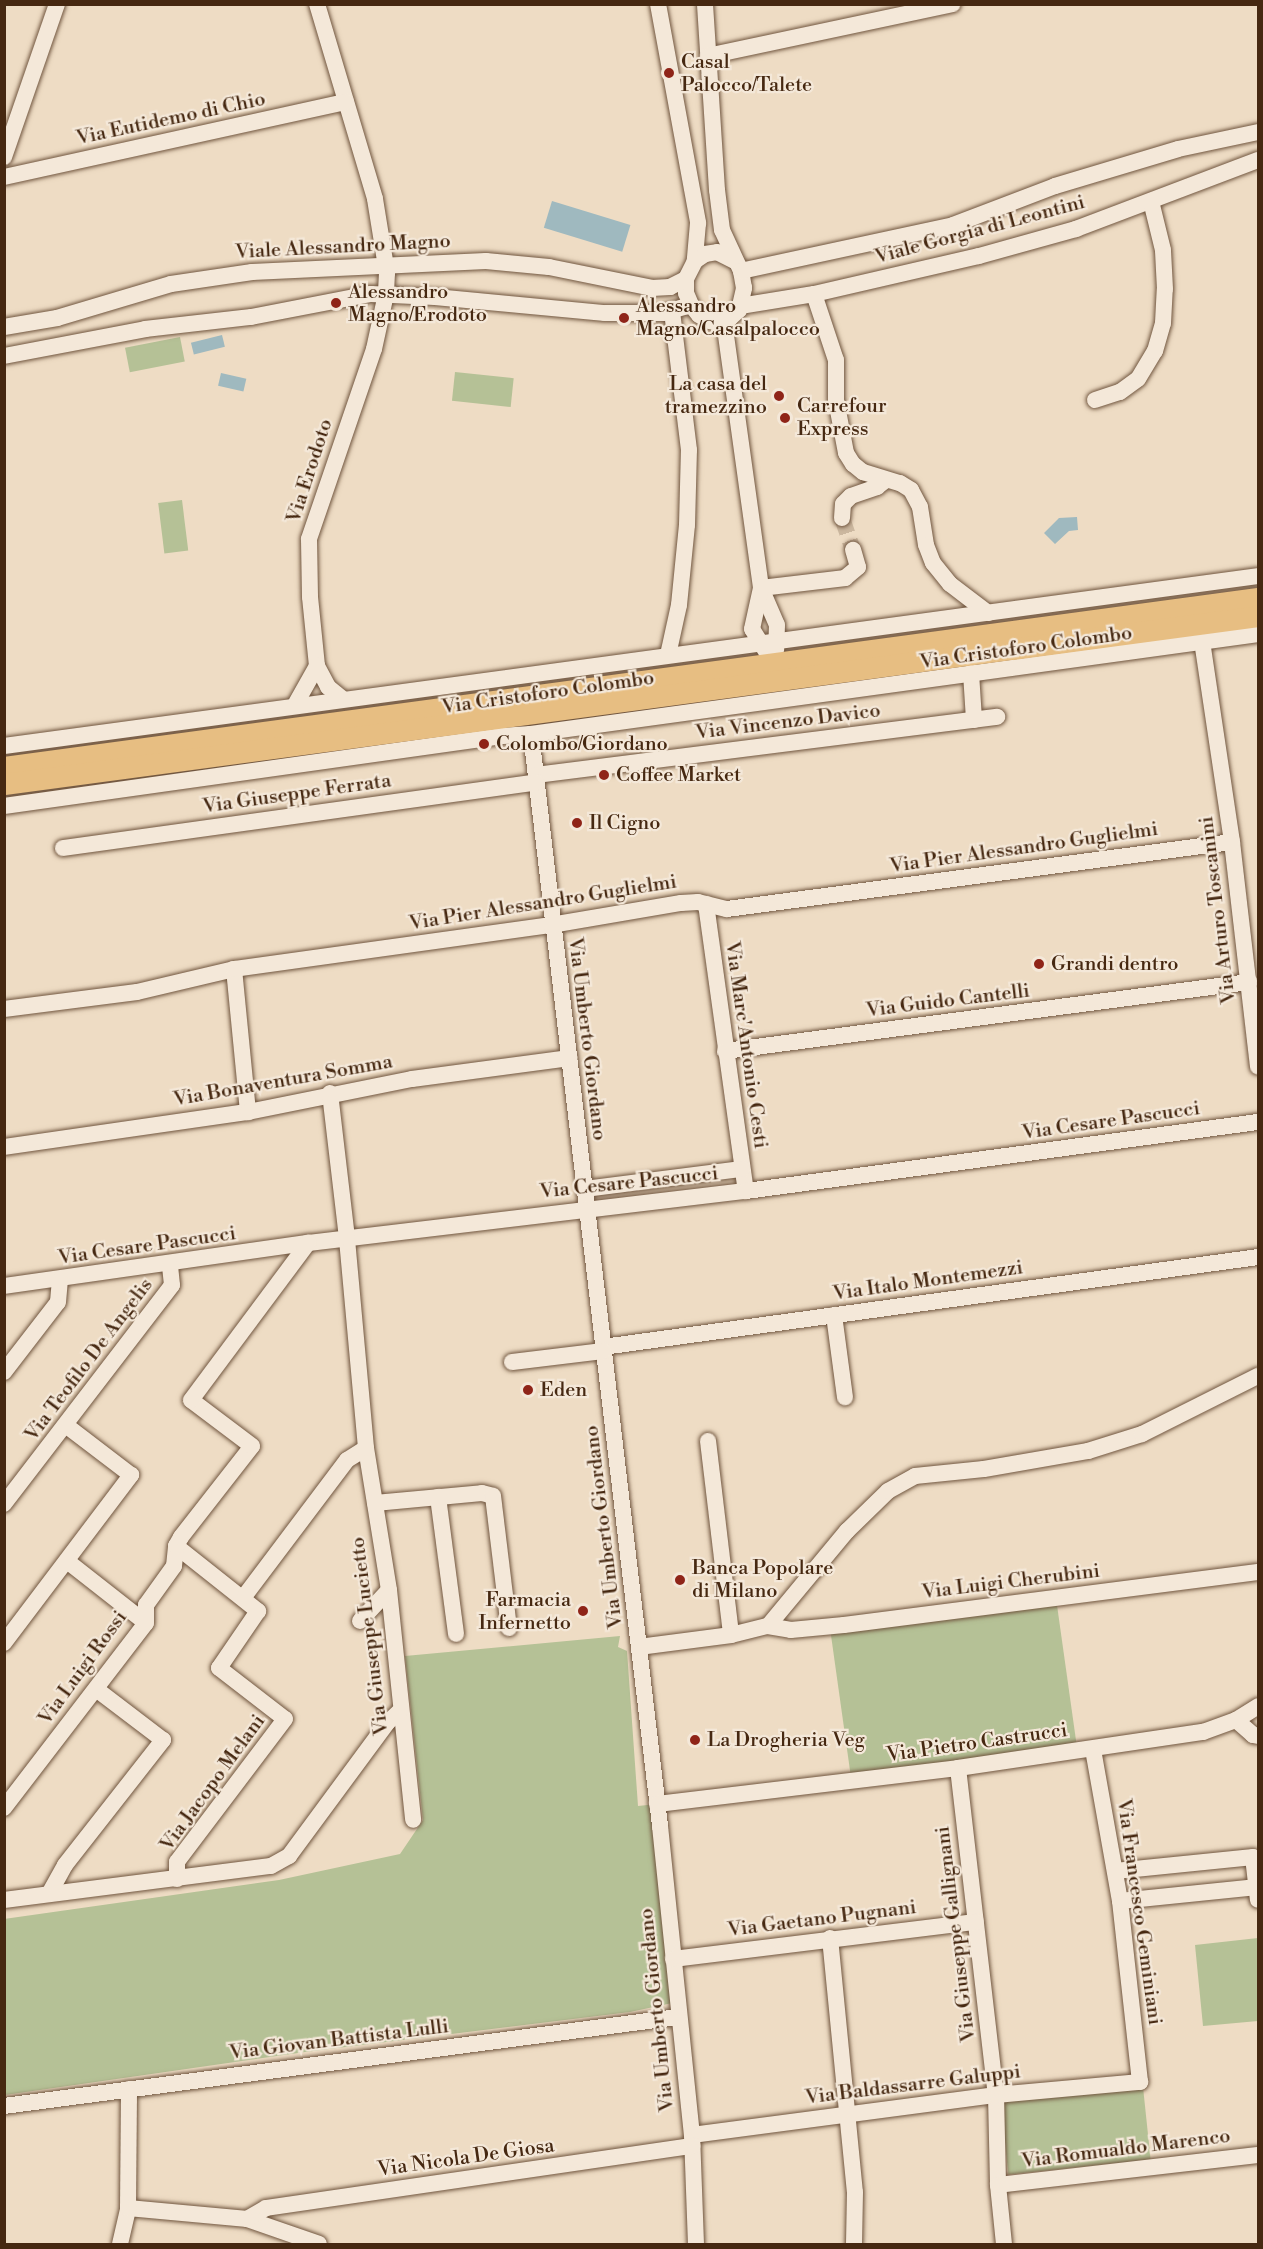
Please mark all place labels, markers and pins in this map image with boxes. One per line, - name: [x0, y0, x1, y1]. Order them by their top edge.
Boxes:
- place label: Casal Palocco/Talete: [681, 50, 812, 97]
- marker: Casal Palocco/Talete: [662, 66, 676, 80]
- place label: Alessandro Magno/Erodoto: [348, 280, 487, 327]
- place label: Alessandro Magno/Casalpalocco: [636, 294, 820, 341]
- marker: Alessandro Magno/Erodoto: [329, 296, 343, 310]
- marker: Alessandro Magno/Casalpalocco: [617, 311, 631, 325]
- place label: La casa del tramezzino: [665, 372, 767, 419]
- marker: La casa del tramezzino: [772, 389, 786, 403]
- place label: Carrefour Express: [797, 394, 887, 441]
- marker: Carrefour Express: [778, 411, 792, 425]
- place label: Colombo/Giordano: [496, 732, 668, 756]
- marker: Colombo/Giordano: [477, 737, 491, 751]
- place label: Coffee Market: [616, 763, 741, 787]
- marker: Coffee Market: [597, 768, 611, 782]
- place label: Il Cigno: [589, 811, 660, 835]
- marker: Il Cigno: [570, 816, 584, 830]
- place label: Grandi dentro: [1051, 952, 1179, 976]
- marker: Grandi dentro: [1032, 957, 1046, 971]
- place label: Eden: [540, 1378, 587, 1402]
- marker: Eden: [521, 1383, 535, 1397]
- place label: Banca Popolare di Milano: [692, 1556, 833, 1603]
- marker: Banca Popolare di Milano: [673, 1573, 687, 1587]
- place label: Farmacia Infernetto: [478, 1588, 571, 1635]
- marker: Farmacia Infernetto: [576, 1604, 590, 1618]
- place label: La Drogheria Veg: [707, 1728, 865, 1752]
- marker: La Drogheria Veg: [688, 1733, 702, 1747]

